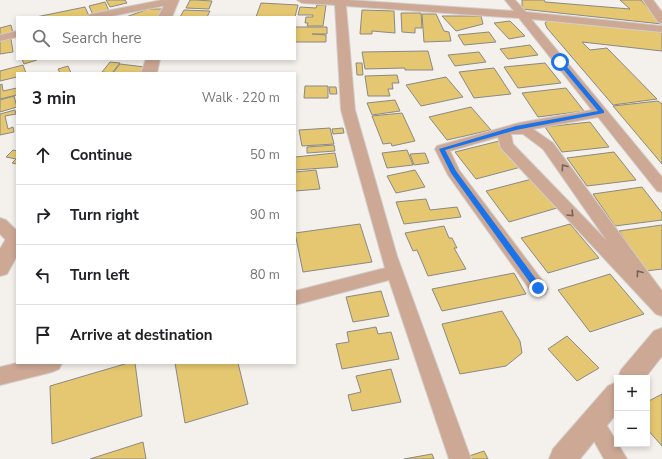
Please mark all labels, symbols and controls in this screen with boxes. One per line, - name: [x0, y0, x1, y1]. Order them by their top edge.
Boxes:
- search box: [16, 16, 296, 60]
- icon: search: [30, 27, 52, 49]
- text: Search here: [62, 28, 142, 48]
- route start: [551, 53, 569, 71]
- text: 3 min: [32, 87, 76, 110]
- text: Walk · 220 m: [202, 89, 280, 107]
- icon: ahead: [32, 144, 54, 166]
- text: Continue: [70, 145, 132, 165]
- text: 50 m: [250, 146, 280, 164]
- one-way arrow: [562, 165, 569, 172]
- icon: right: [32, 204, 54, 226]
- text: Turn right: [70, 205, 139, 225]
- text: 90 m: [250, 206, 280, 224]
- one-way arrow: [566, 209, 574, 217]
- icon: left: [32, 264, 54, 286]
- text: Turn left: [70, 265, 129, 285]
- text: 80 m: [250, 266, 280, 284]
- one-way arrow: [636, 270, 644, 277]
- route end: [529, 279, 547, 297]
- icon: arrive: [32, 324, 54, 346]
- text: Arrive at destination: [70, 325, 213, 345]
- map controls: [614, 375, 650, 447]
- button: +: [614, 375, 650, 411]
- button: −: [614, 411, 650, 447]

